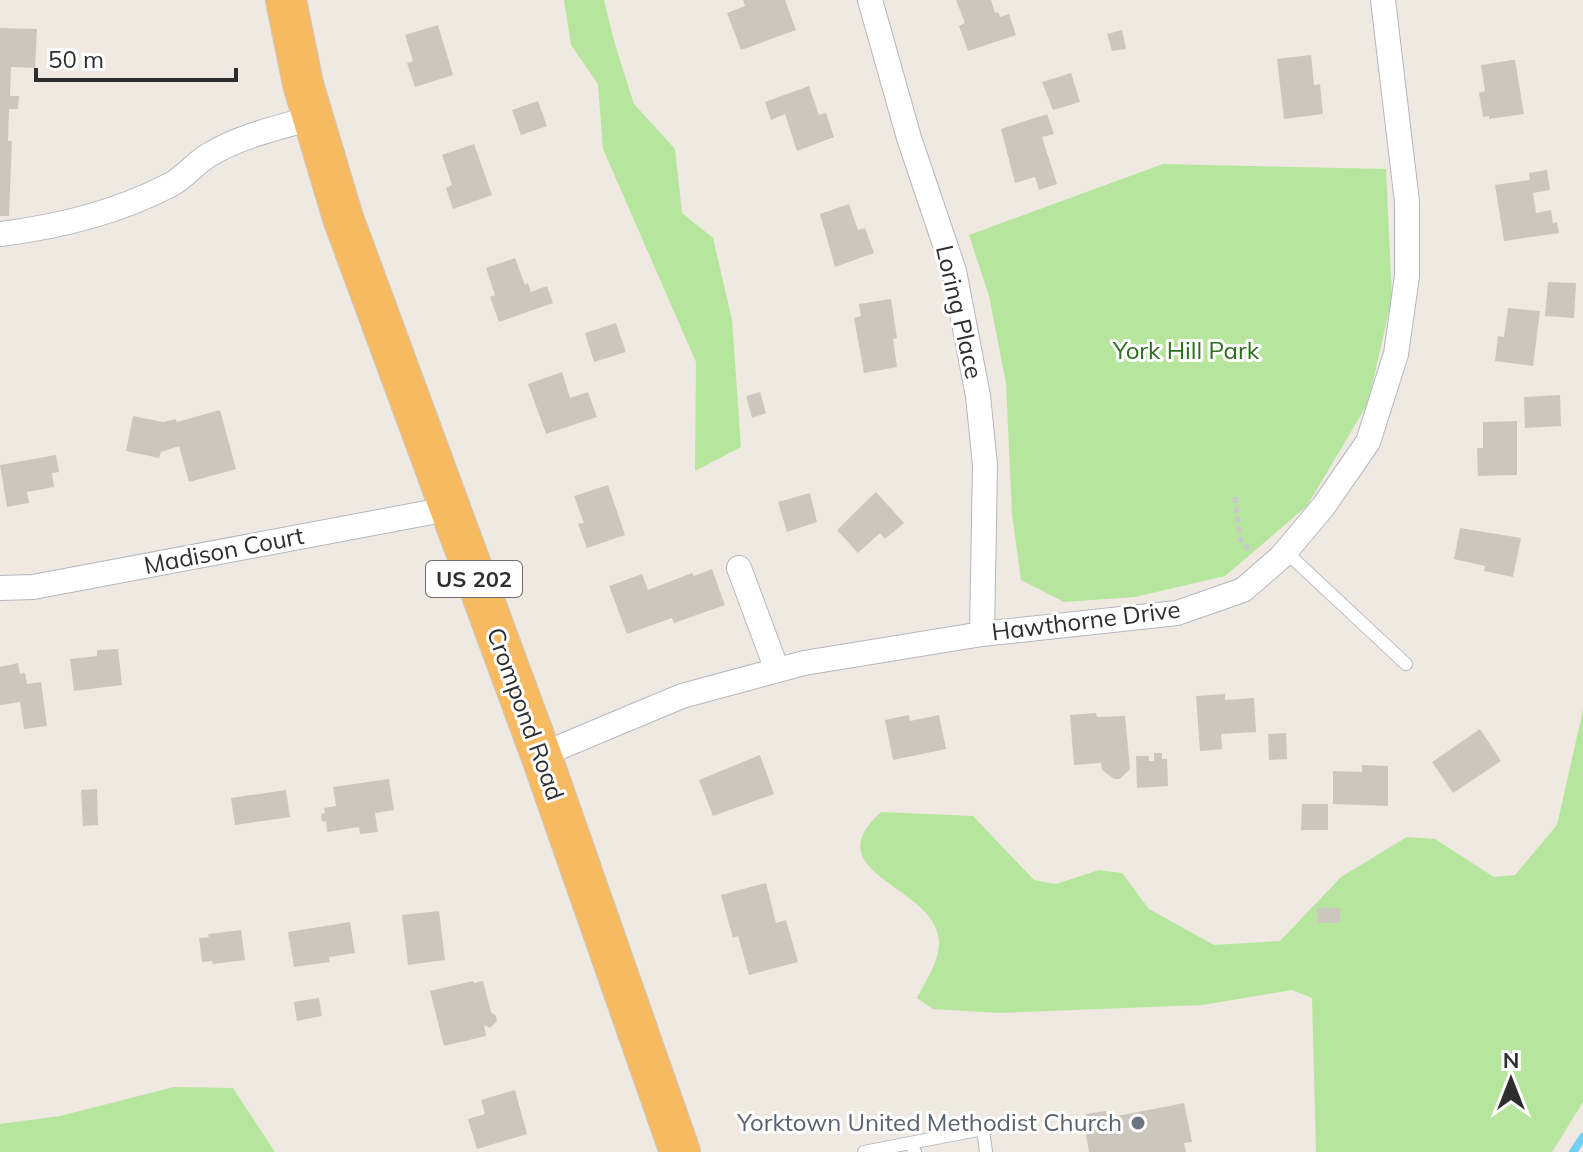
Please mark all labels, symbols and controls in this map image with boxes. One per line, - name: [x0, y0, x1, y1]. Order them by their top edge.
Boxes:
- scale bar: [36, 32, 236, 82]
- text: 50 m: [48, 44, 104, 74]
- street label: Loring Place: [930, 242, 990, 382]
- park label: York Hill Park: [1112, 335, 1260, 365]
- street label: Madison Court: [141, 520, 306, 580]
- road number: US 202: [426, 561, 522, 597]
- street label: Hawthorne Drive: [990, 594, 1182, 646]
- street label: Crompond Road: [481, 623, 571, 804]
- north arrow: [1471, 1040, 1551, 1120]
- text: N: [1503, 1046, 1519, 1074]
- place label: Yorktown United Methodist Church: [736, 1107, 1122, 1137]
- marker: Yorktown United Methodist Church: [1129, 1114, 1147, 1132]

